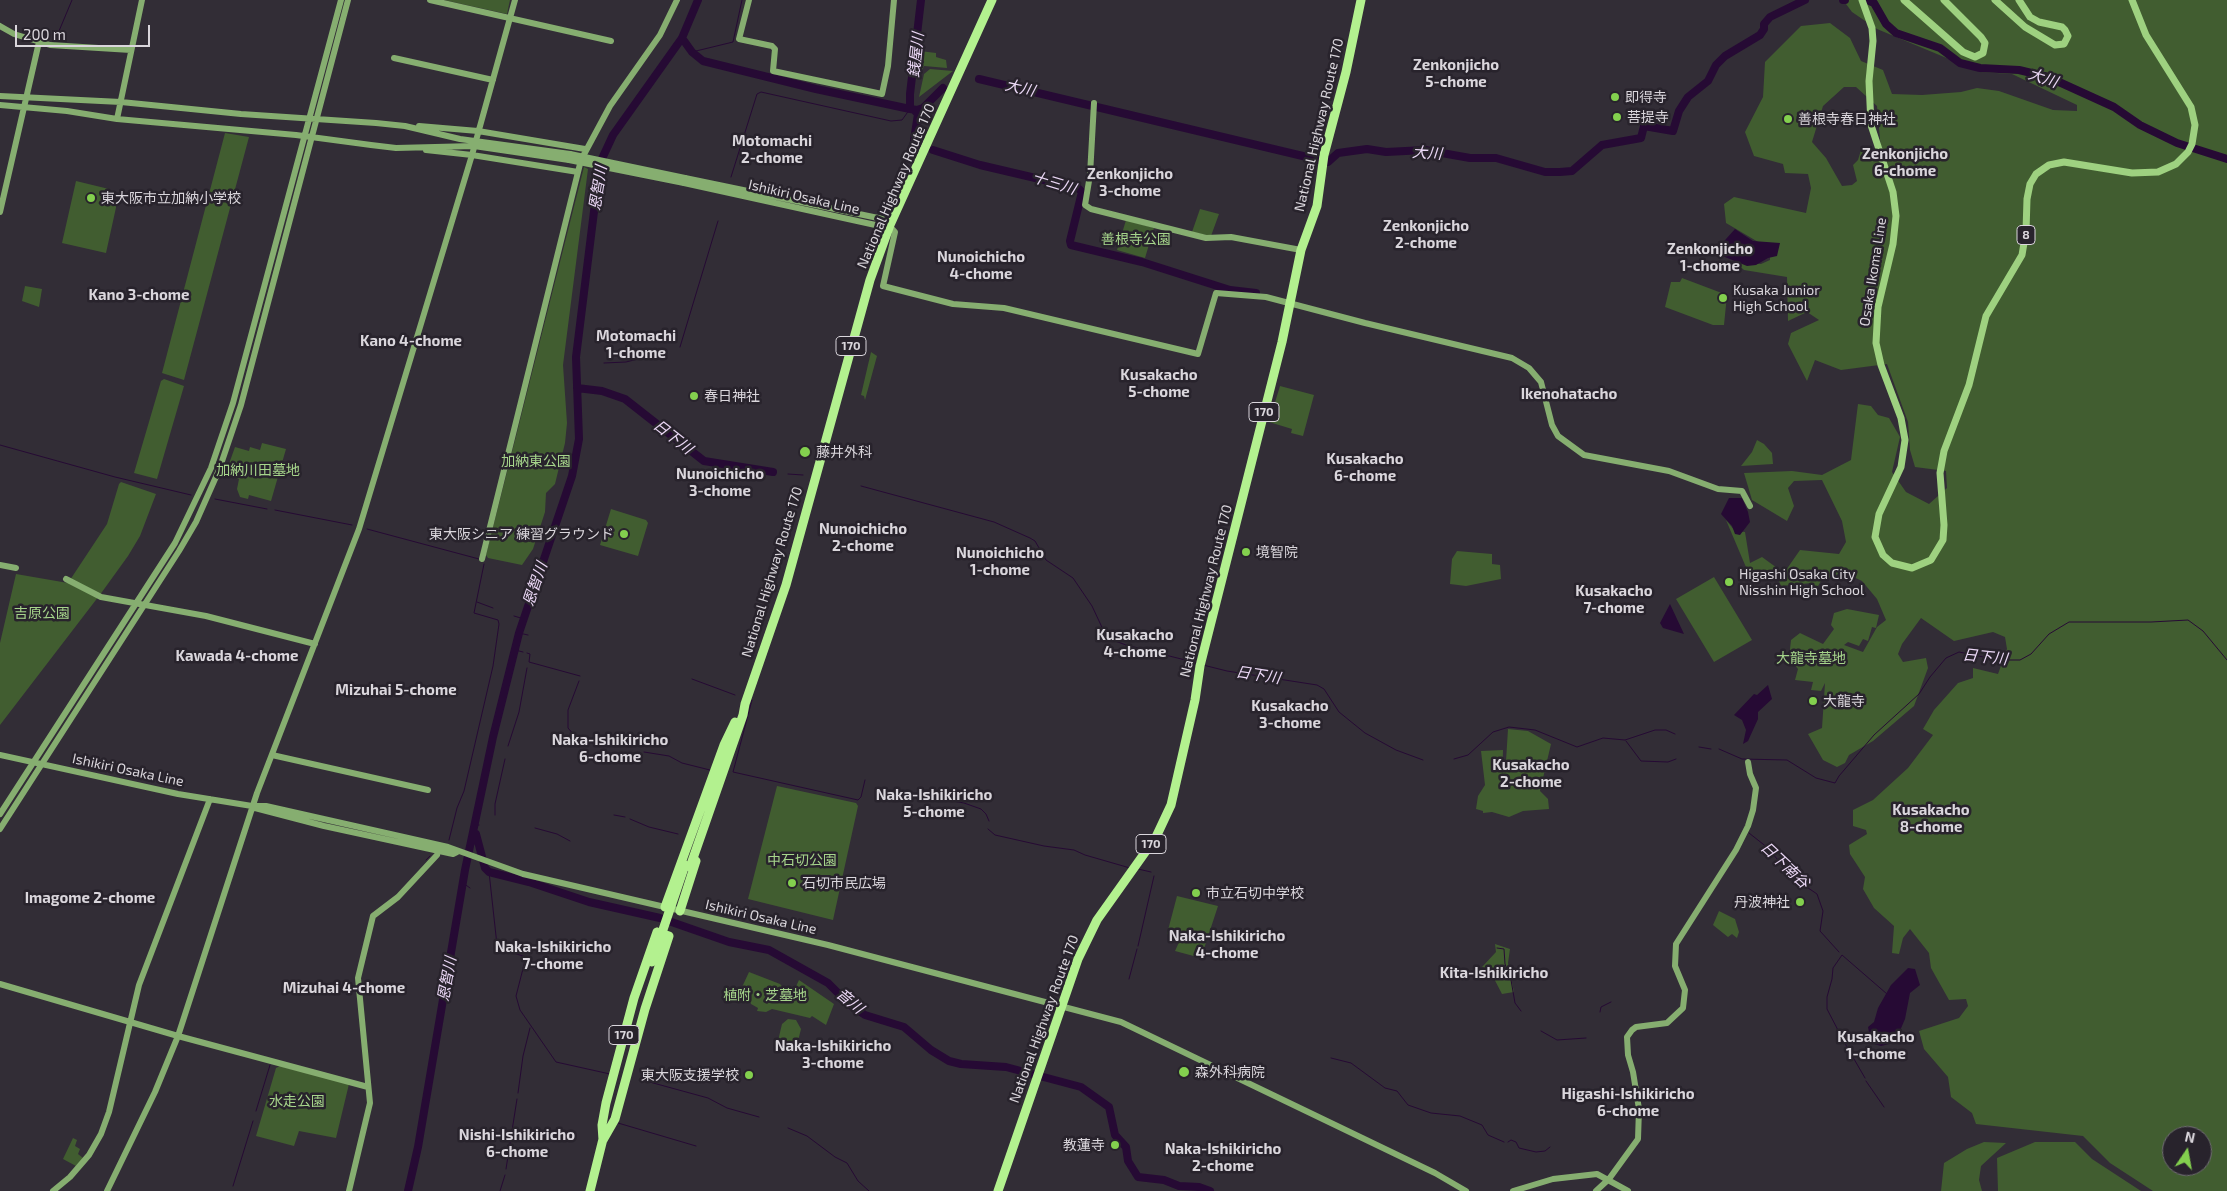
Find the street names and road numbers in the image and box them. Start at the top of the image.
street label: National Highway Route 170 [1291,37,1347,213]
street label: National Highway Route 170 [854,101,938,271]
street label: Ishikiri Osaka Line [747,176,861,218]
street label: Osaka Ikoma Line [1856,216,1890,328]
road number: 8 [2017,226,2035,244]
road number: 170 [836,336,866,356]
road number: 170 [1249,402,1279,422]
street label: National Highway Route 170 [738,485,806,659]
street label: National Highway Route 170 [1176,503,1236,679]
street label: Ishikiri Osaka Line [71,750,185,790]
road number: 170 [1136,834,1166,854]
street label: Ishikiri Osaka Line [704,896,818,938]
street label: National Highway Route 170 [1006,933,1082,1105]
road number: 170 [609,1026,639,1044]

